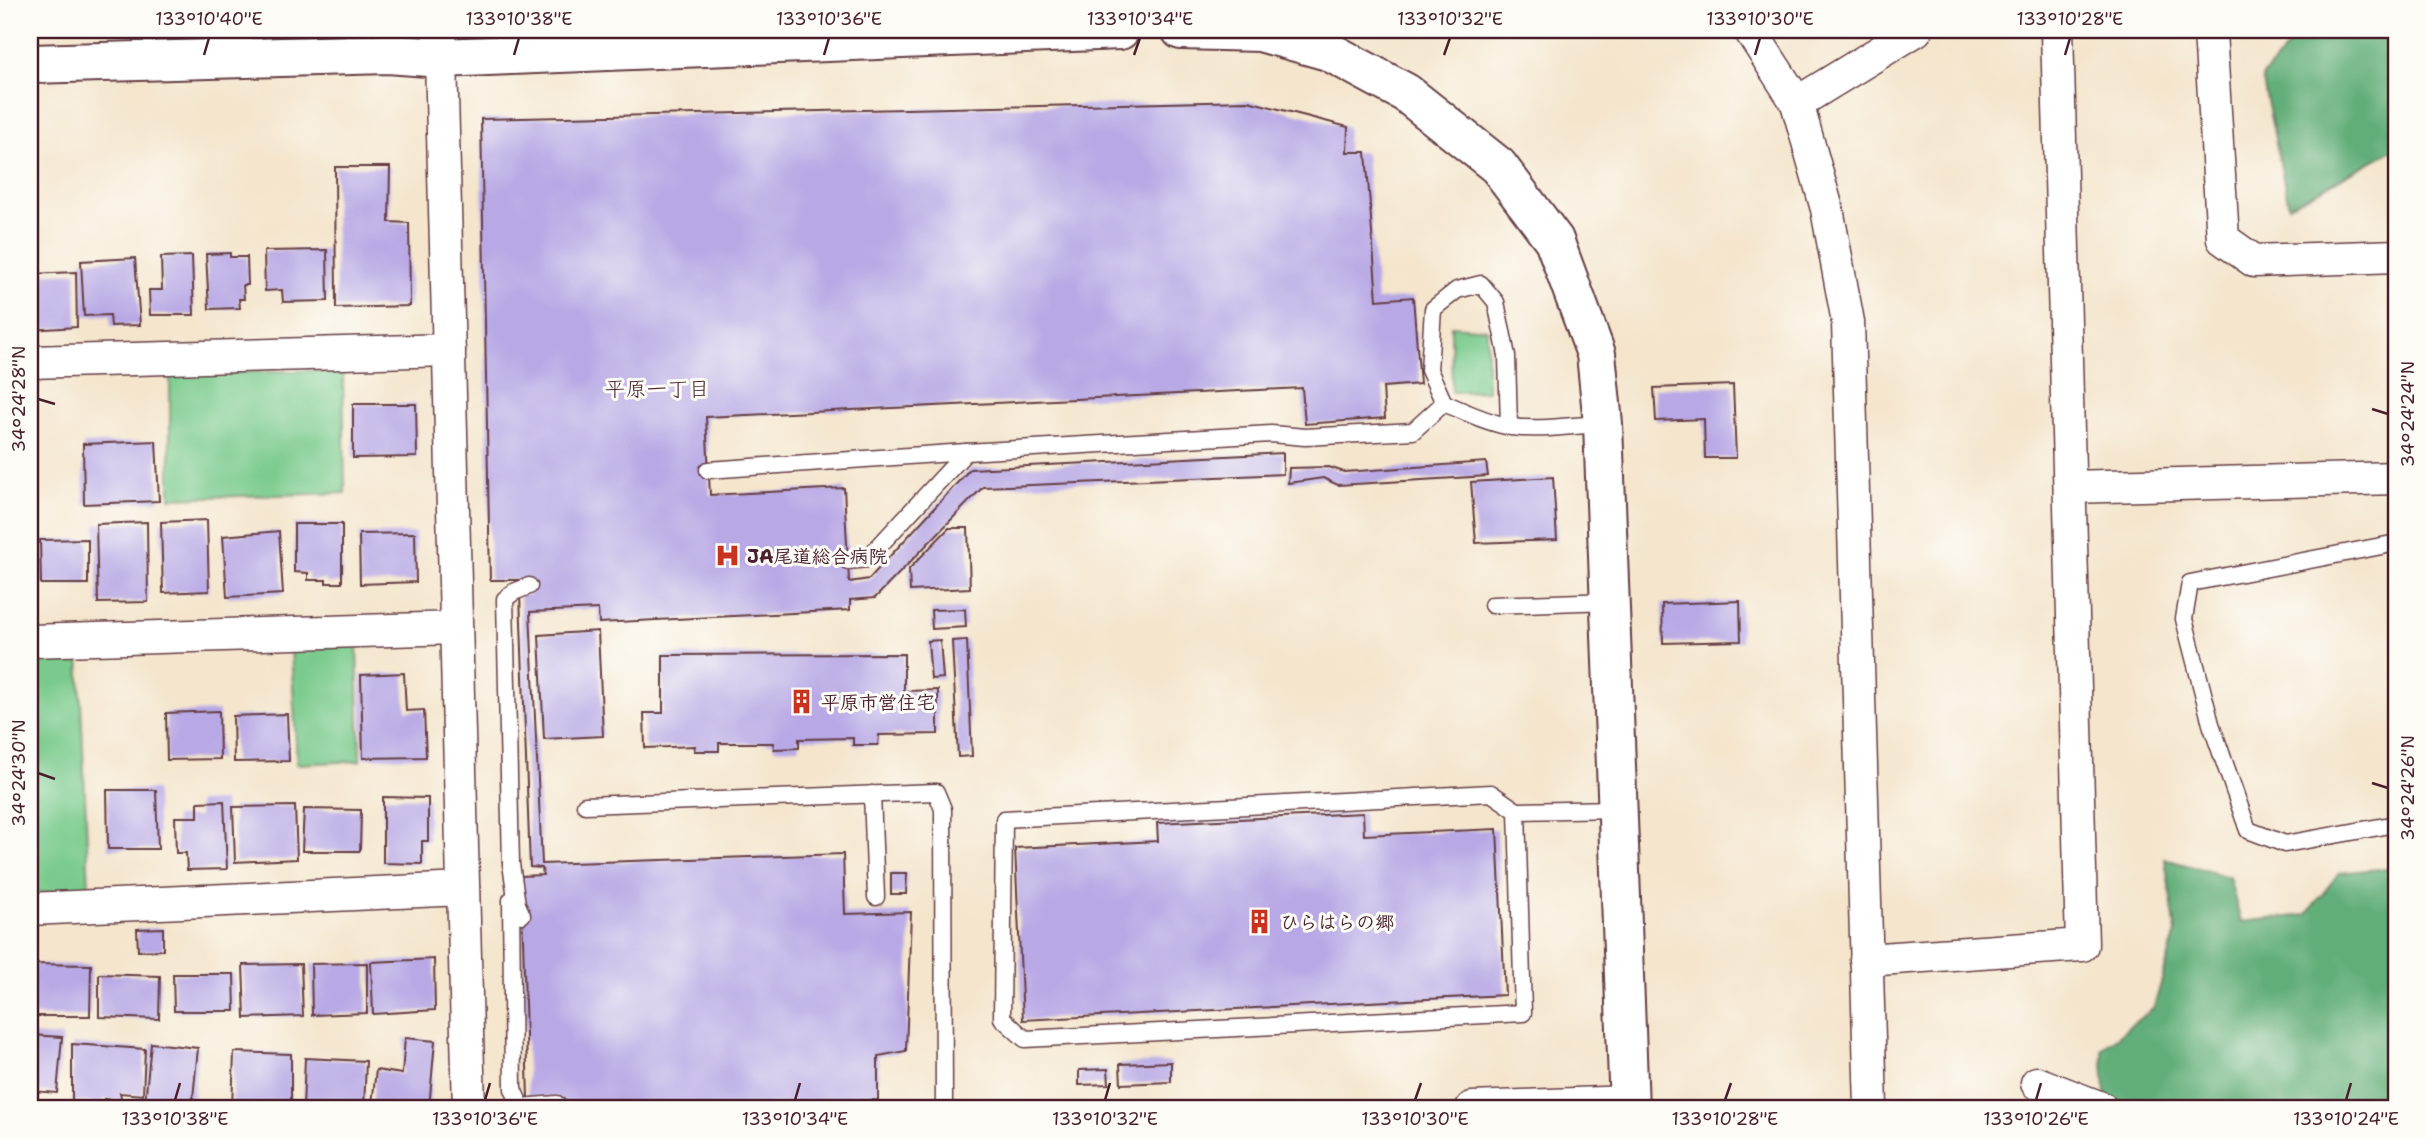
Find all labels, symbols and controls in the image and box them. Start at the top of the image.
text: 133°10'40"E [155,7,263,31]
text: 133°10'38"E [466,7,572,31]
text: 133°10'36"E [776,7,882,31]
text: 133°10'34"E [1087,7,1193,31]
text: 133°10'32"E [1397,7,1503,31]
text: 133°10'30"E [1706,7,1814,31]
text: 133°10'28"E [2017,7,2123,31]
text: 34°24'28"N [7,346,31,452]
text: 34°24'24"N [2396,361,2420,467]
district label: 平原一丁目 [605,375,710,403]
hospital icon: JA尾道総合病院 [713,542,741,570]
place label: JA尾道総合病院 [747,544,888,569]
building icon: 平原市営住宅 [787,688,815,716]
place label: 平原市営住宅 [821,690,935,715]
text: 34°24'30"N [7,719,31,827]
text: 34°24'26"N [2396,735,2420,841]
building icon: ひらはらの郷 [1246,908,1274,936]
place label: ひらはらの郷 [1280,910,1394,935]
text: 133°10'38"E [122,1107,228,1131]
text: 133°10'36"E [432,1107,538,1131]
text: 133°10'34"E [742,1107,848,1131]
text: 133°10'32"E [1052,1107,1158,1131]
text: 133°10'30"E [1361,1107,1469,1131]
text: 133°10'28"E [1672,1107,1778,1131]
text: 133°10'26"E [1983,1107,2089,1131]
text: 133°10'24"E [2293,1107,2399,1131]

